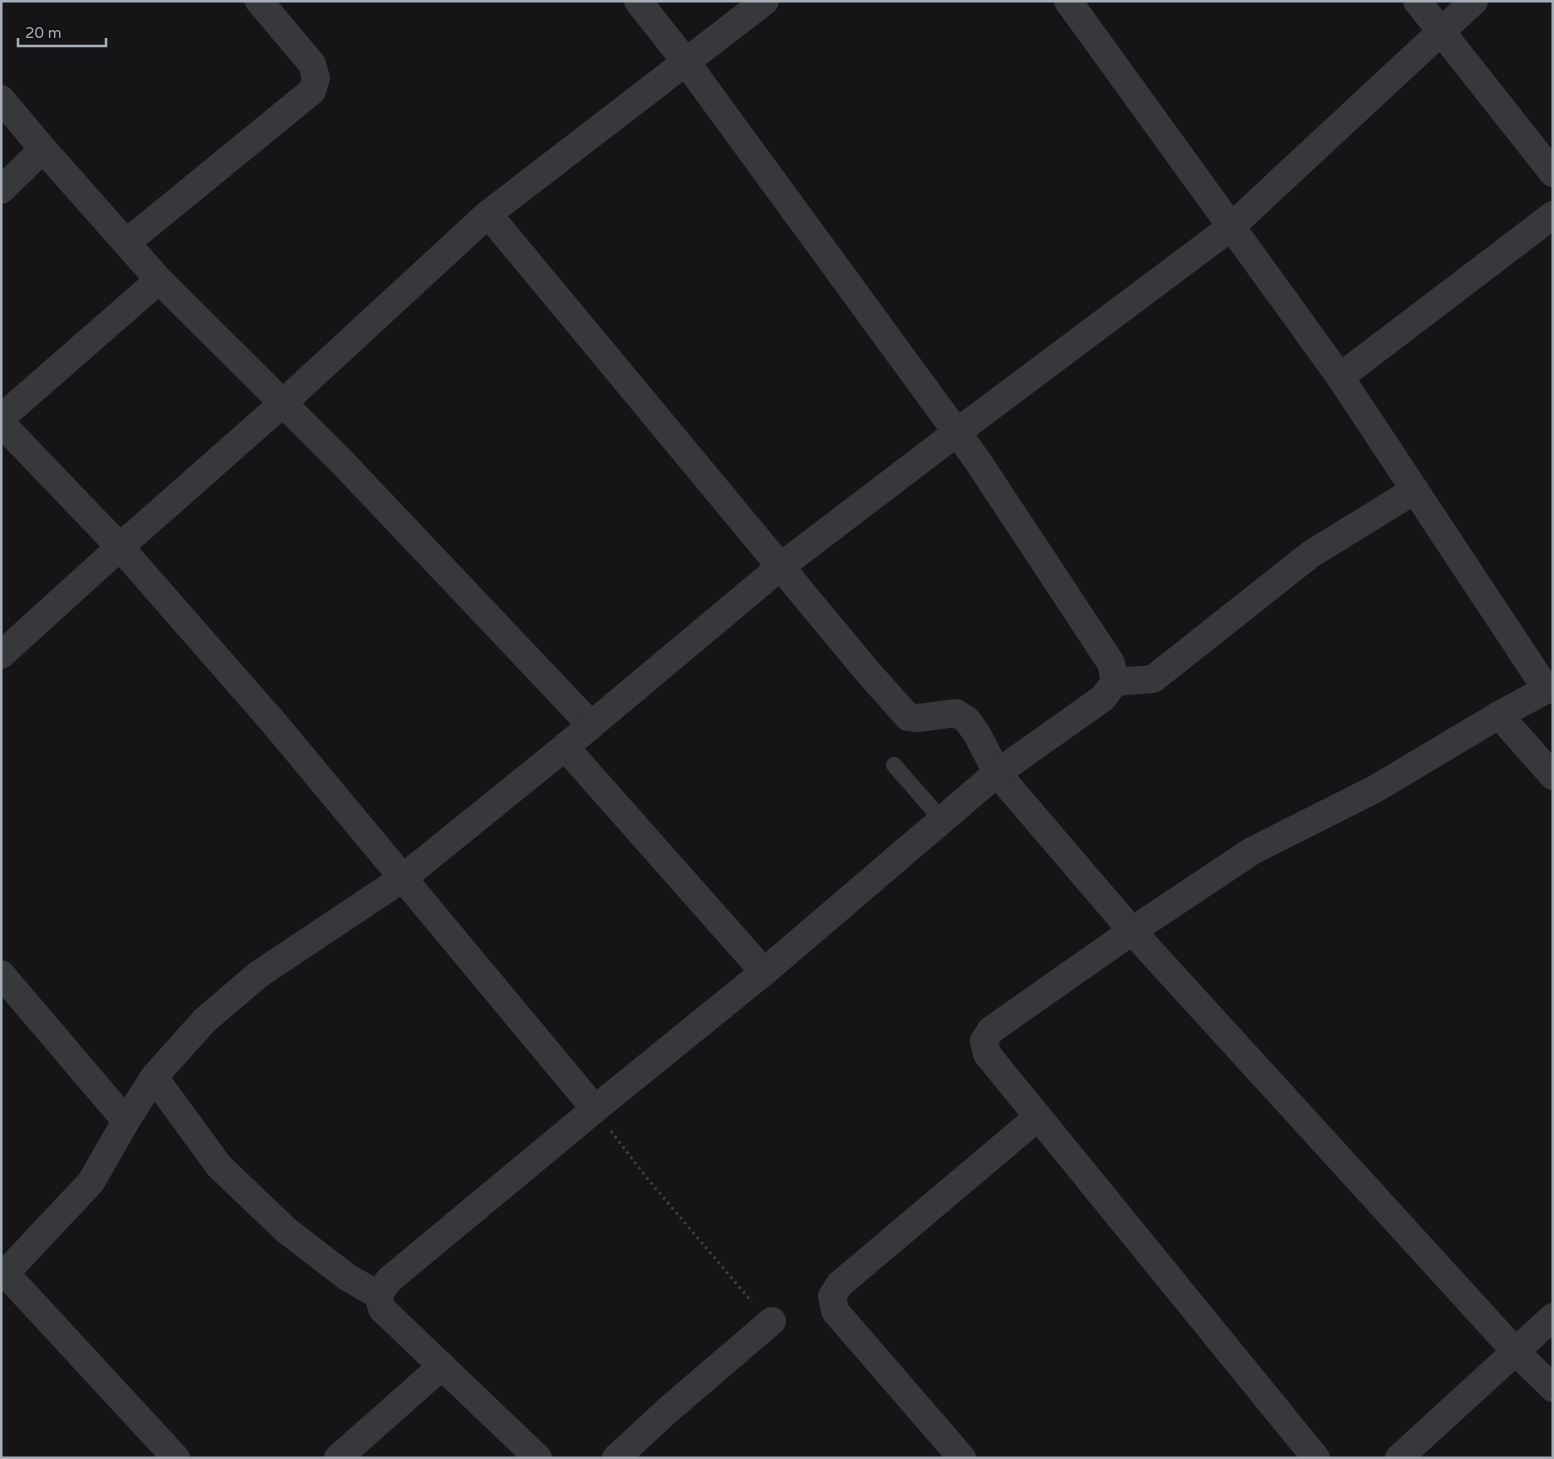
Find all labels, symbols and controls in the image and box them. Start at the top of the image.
scale bar [18,15,105,47]
text: 20 m [25,24,62,42]

